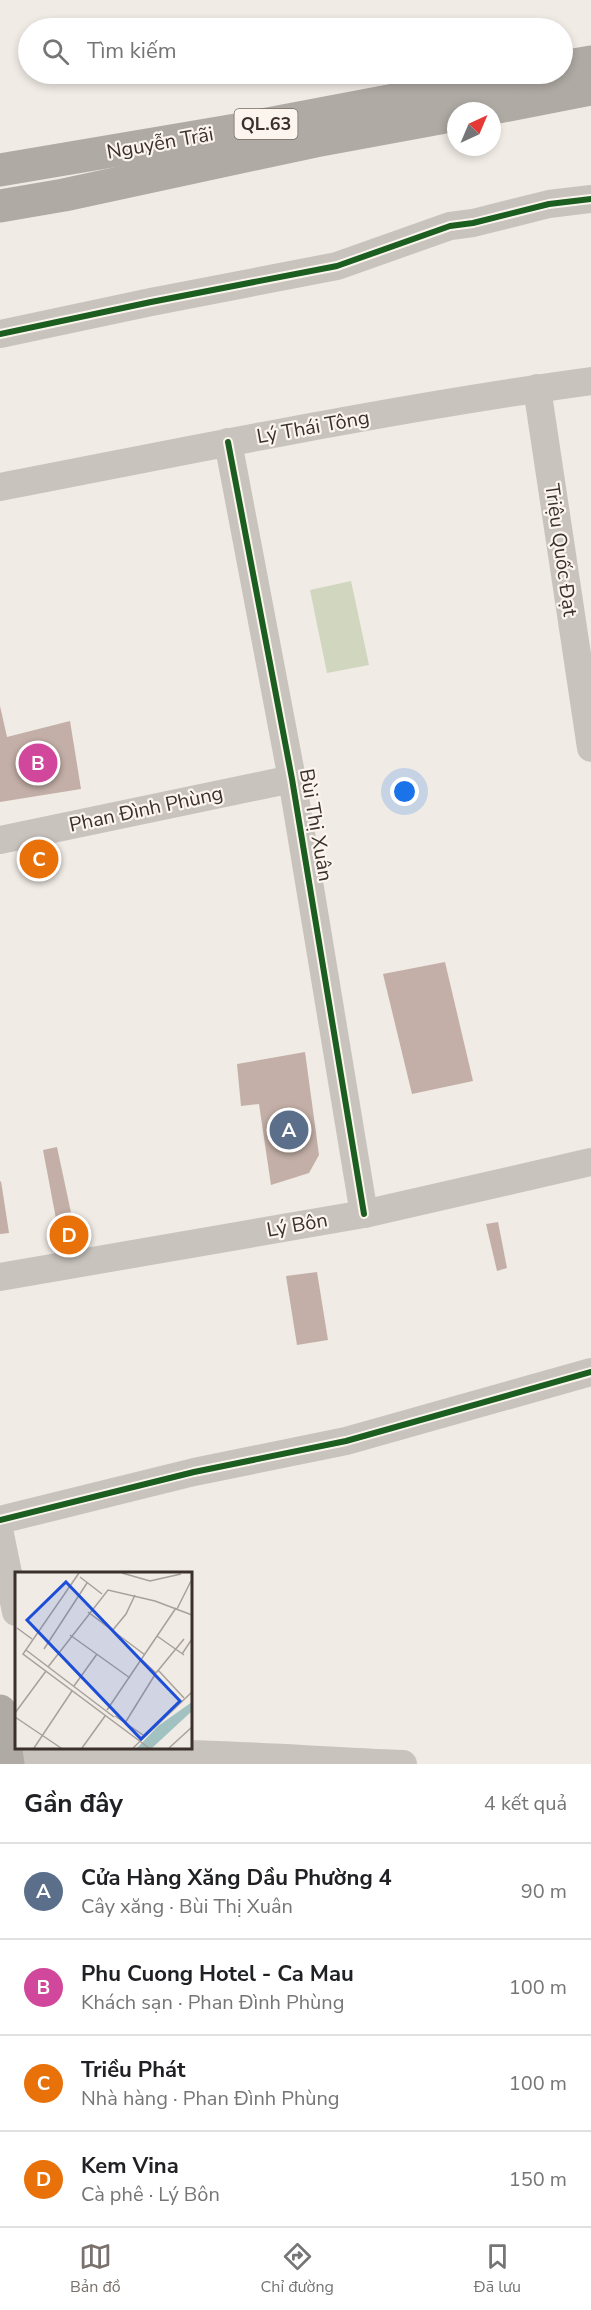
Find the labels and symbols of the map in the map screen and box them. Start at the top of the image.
north arrow [447,102,501,156]
road number: QL.63 [234,109,298,139]
street label: Nguyễn Trãi [105,120,215,166]
street label: Lý Thái Tông [255,404,371,450]
street label: Triệu Quốc Đạt [538,482,584,619]
pin: B [18,740,57,786]
street label: Bùi Thị Xuân [293,767,339,883]
your location [390,777,419,806]
street label: Phan Đình Phùng [67,779,225,839]
pin: C [20,836,58,882]
pin: A [270,1108,308,1152]
street label: Lý Bôn [264,1206,330,1244]
pin: D [50,1212,88,1258]
inset map [15,1572,192,1749]

